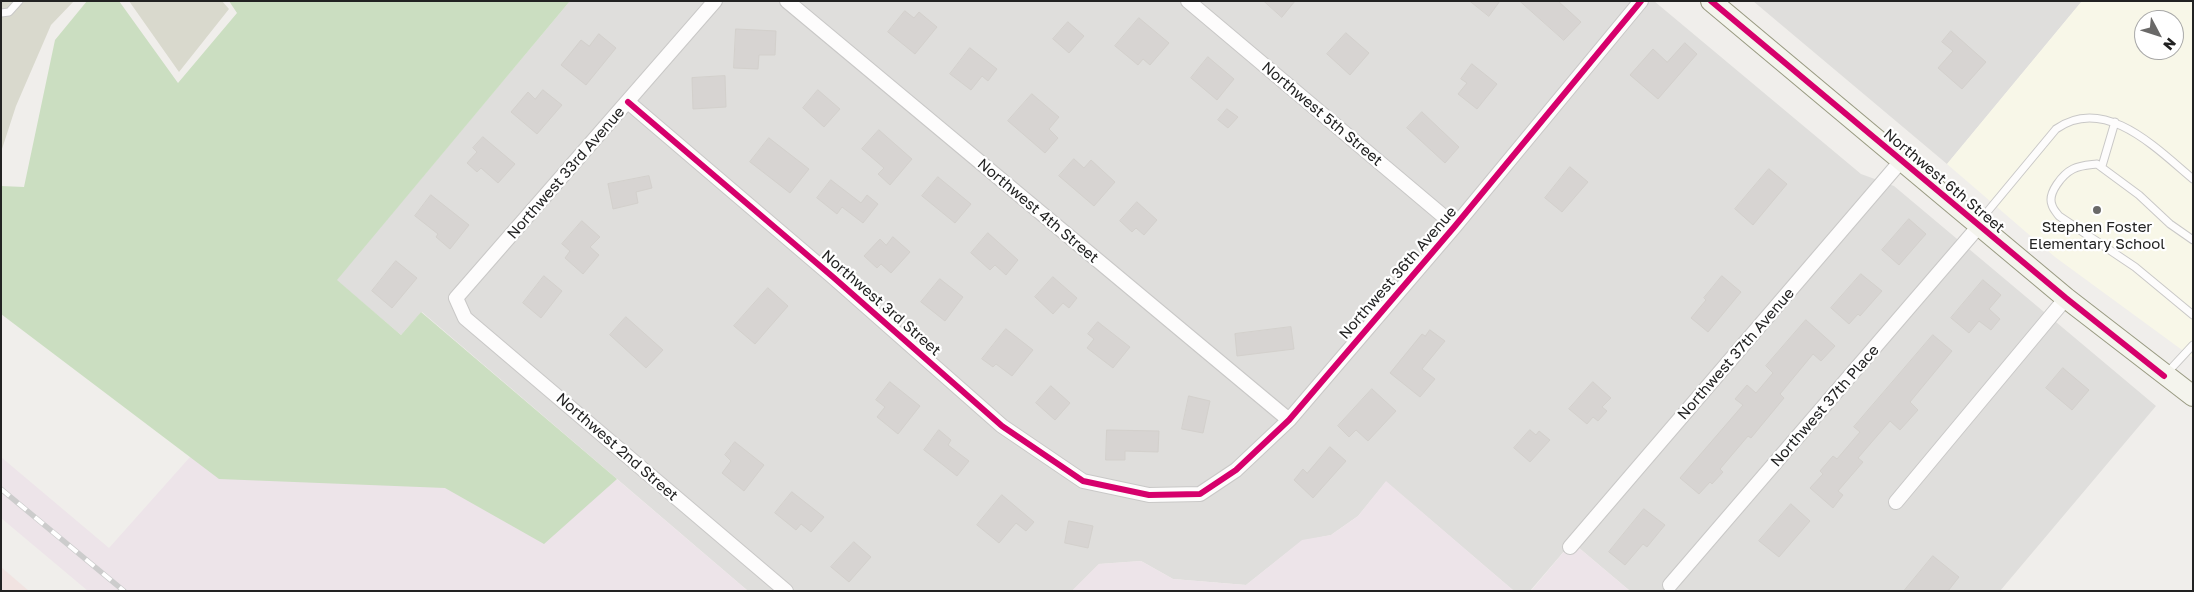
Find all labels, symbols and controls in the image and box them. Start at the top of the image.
north arrow [2134,10,2184,60]
text: N [2160,35,2180,54]
street label: Northwest 5th Street [1258,58,1386,170]
street label: Northwest 33rd Avenue [504,103,628,243]
street label: Northwest 6th Street [1880,125,2008,237]
street label: Northwest 4th Street [974,155,1102,267]
street label: Northwest 36th Avenue [1336,203,1460,343]
marker: Stephen Foster Elementary School [2091,204,2103,216]
place label: Stephen Foster Elementary School [2029,218,2165,253]
street label: Northwest 3rd Street [818,246,944,360]
street label: Northwest 37th Avenue [1674,284,1798,424]
street label: Northwest 37th Place [1767,341,1883,471]
street label: Northwest 2nd Street [552,389,682,505]

